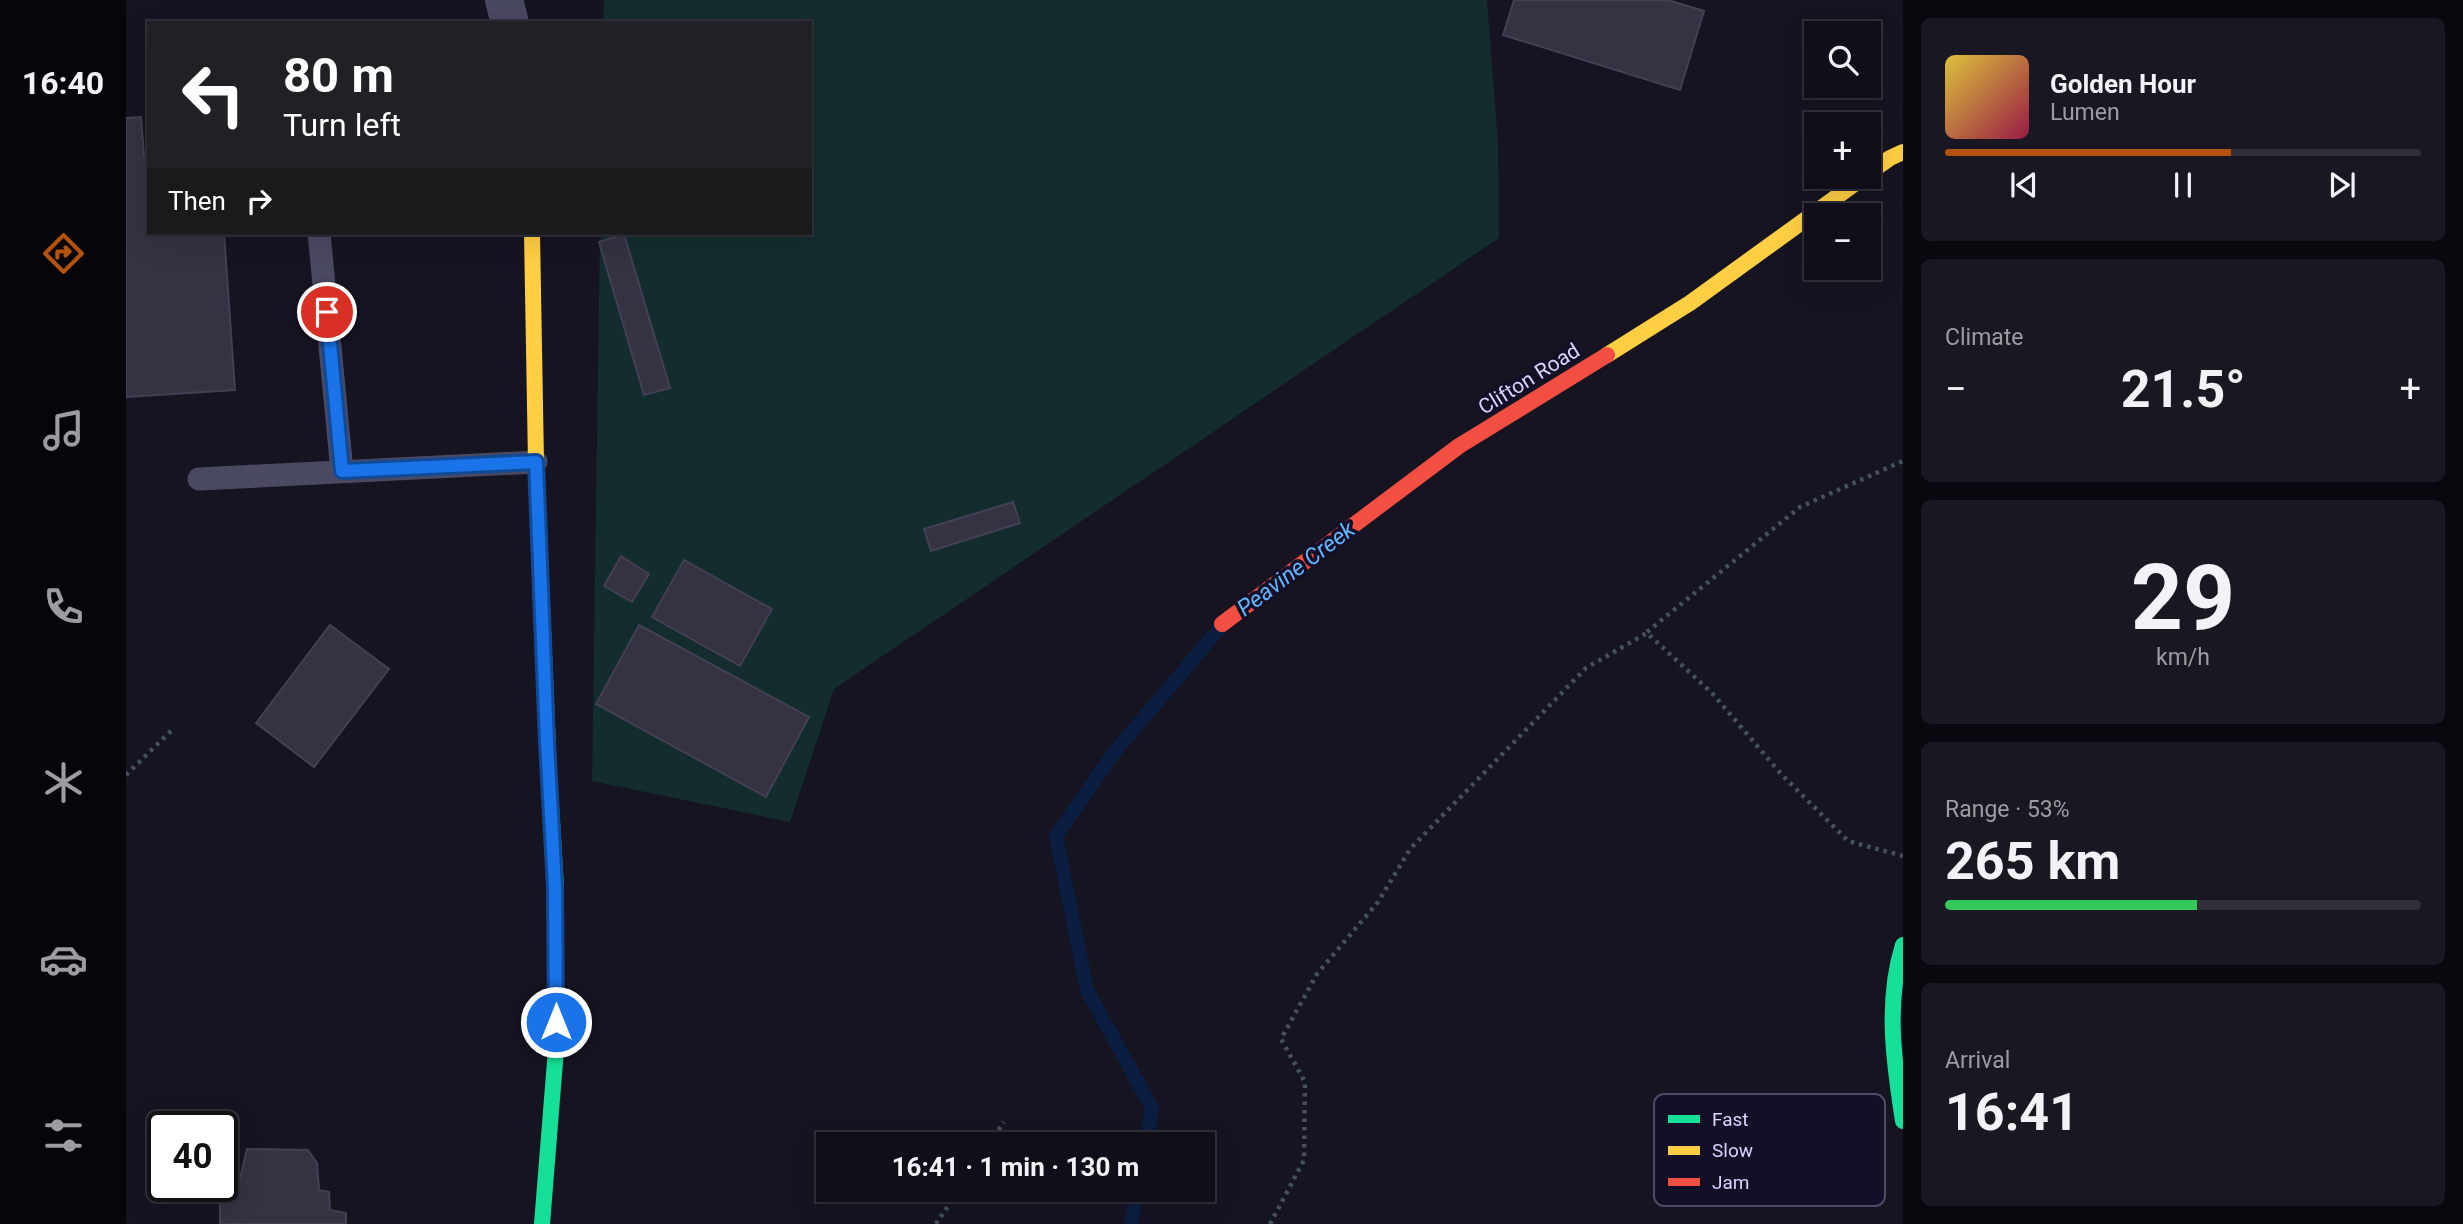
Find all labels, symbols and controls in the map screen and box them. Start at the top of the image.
map controls [1804,21,1881,280]
button: search [1804,21,1881,98]
text: 80 m [283,47,394,104]
icon: left [168,49,259,140]
text: 16:40 [22,64,104,102]
text: Golden Hour [2050,69,2196,99]
text: Lumen [2050,99,2120,126]
text: Turn left [283,106,401,144]
button: + [1804,112,1881,189]
icon: previous [2005,166,2043,204]
icon: pause [2164,166,2202,204]
icon: next [2323,166,2361,204]
icon: right [240,182,278,220]
text: Then [168,186,226,216]
button: − [1804,203,1881,280]
icon: directions [39,229,88,278]
pin [297,282,357,342]
icon: arrive [308,293,346,331]
text: Climate [1945,324,2024,351]
street label: Clifton Road [1474,338,1584,420]
text: 21.5° [2121,359,2246,420]
text: − [1945,367,1967,411]
text: + [2399,367,2421,411]
icon: music [39,406,88,455]
water label: Peavine Creek [1232,516,1361,622]
text: 29 [2131,545,2235,651]
icon: phone [39,582,88,631]
text: km/h [2156,644,2210,671]
icon: climate [39,758,88,807]
text: Range · 53% [1945,796,2070,823]
text: 265 km [1945,831,2120,892]
icon: car [39,935,88,984]
position arrow [519,985,593,1059]
text: Arrival [1945,1047,2010,1074]
text: 16:41 [1945,1082,2079,1143]
legend [1654,1094,1885,1206]
text: Fast [1712,1108,1749,1131]
icon: filters [39,1111,88,1160]
speed limit sign: 40 [147,1111,238,1202]
text: Slow [1712,1139,1753,1162]
text: 16:41 · 1 min · 130 m [892,1152,1139,1182]
text: Jam [1712,1171,1749,1194]

